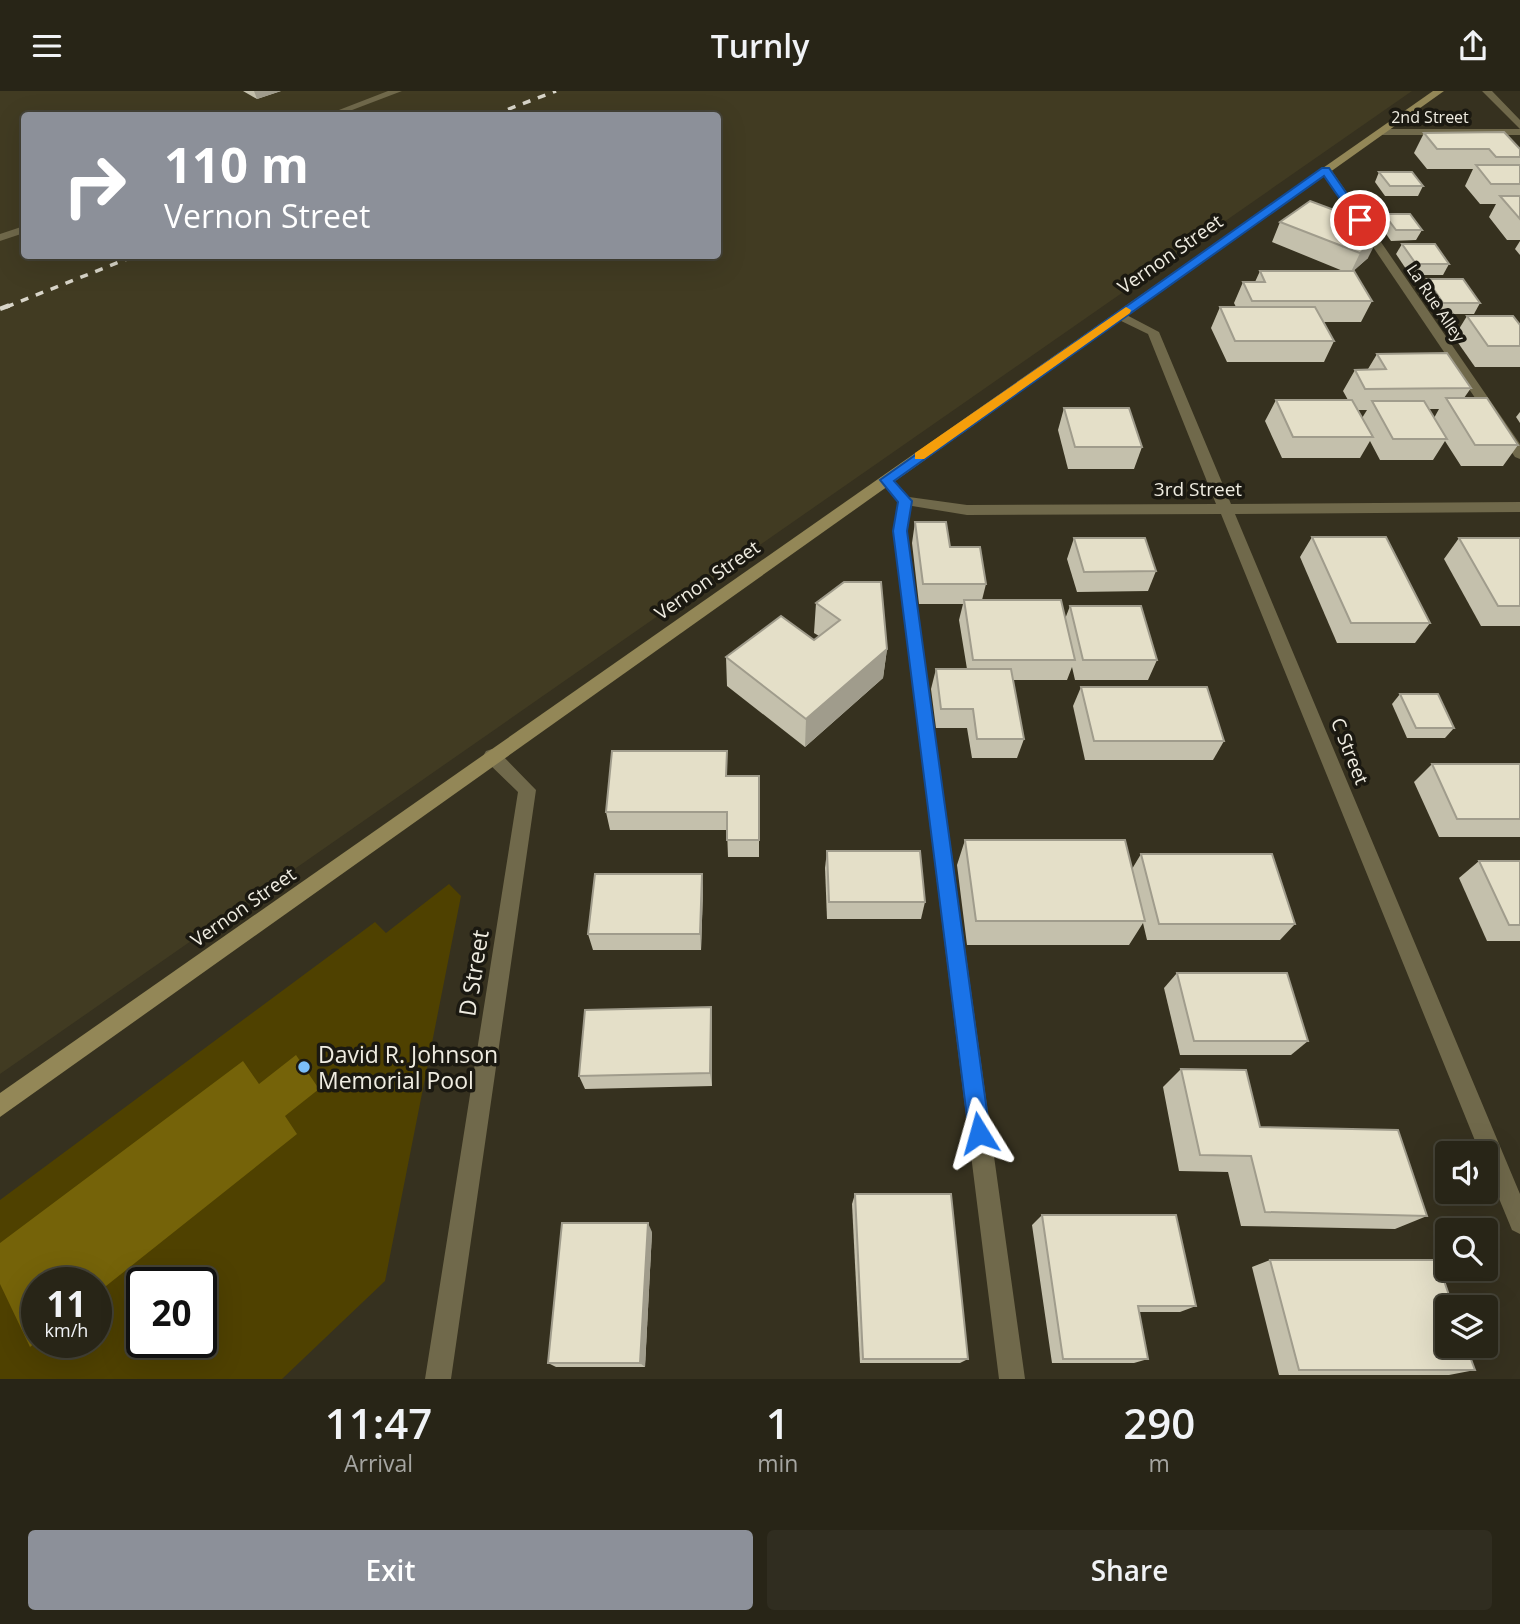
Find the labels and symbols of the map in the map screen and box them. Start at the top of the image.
street label: 2nd Street [1391,106,1469,128]
pin [1330,190,1390,250]
street label: Vernon Street [1112,208,1228,300]
street label: La Rue Alley [1402,260,1471,347]
street label: 3rd Street [1154,476,1242,502]
street label: Vernon Street [649,534,765,626]
street label: C Street [1325,714,1375,789]
street label: Vernon Street [185,861,301,953]
street label: D Street [450,928,496,1018]
place label: David R. Johnson Memorial Pool [318,1038,498,1096]
marker: David R. Johnson Memorial Pool [296,1059,312,1075]
position arrow [942,1096,1016,1170]
speed limit sign: 20 [126,1267,217,1358]

